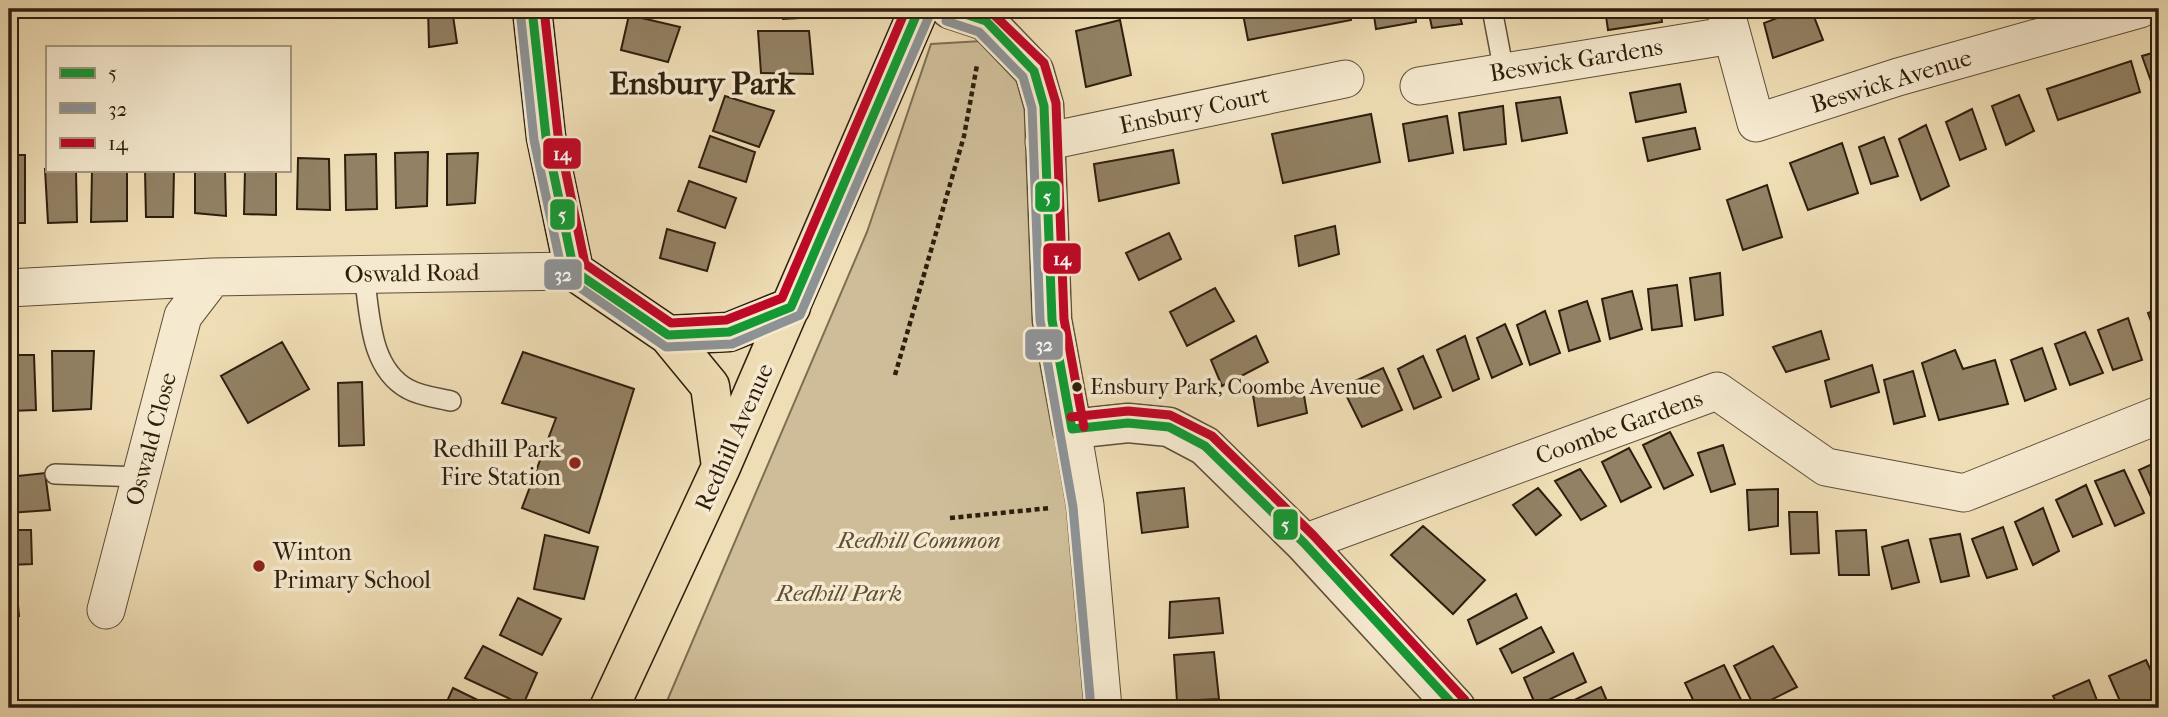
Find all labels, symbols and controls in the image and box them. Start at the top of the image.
street label: Beswick Gardens [1487,32,1665,88]
street label: Beswick Avenue [1807,43,1975,119]
legend [46,46,290,172]
text: 5 [108,61,117,85]
district label: Ensbury Park [609,65,796,102]
street label: Ensbury Court [1117,80,1272,140]
text: 32 [108,97,128,121]
text: 14 [108,131,128,155]
line badge: 14 [542,137,582,170]
text: 14 [553,143,572,165]
line badge: 5 [1034,180,1061,213]
text: 5 [1043,186,1051,208]
line badge: 5 [549,198,576,231]
text: 5 [558,204,566,226]
line badge: 14 [1042,242,1082,275]
text: 14 [1053,248,1072,270]
street label: Oswald Road [344,258,480,288]
line badge: 32 [543,258,583,291]
text: 32 [554,264,572,286]
line badge: 32 [1024,328,1064,361]
text: 32 [1035,334,1053,356]
street label: Redhill Avenue [689,359,779,515]
street label: Oswald Close [120,369,182,509]
place label: Ensbury Park, Coombe Avenue [1090,374,1381,400]
marker: Ensbury Park, Coombe Avenue [1070,380,1084,394]
street label: Coombe Gardens [1532,384,1706,470]
place label: Redhill Park Fire Station [432,435,562,491]
marker: Redhill Park Fire Station [567,455,583,471]
line badge: 5 [1272,508,1299,541]
text: 5 [1281,514,1289,536]
park label: Redhill Common [835,526,1001,554]
place label: Winton Primary School [272,538,431,594]
marker: Winton Primary School [251,558,267,574]
park label: Redhill Park [774,579,902,607]

